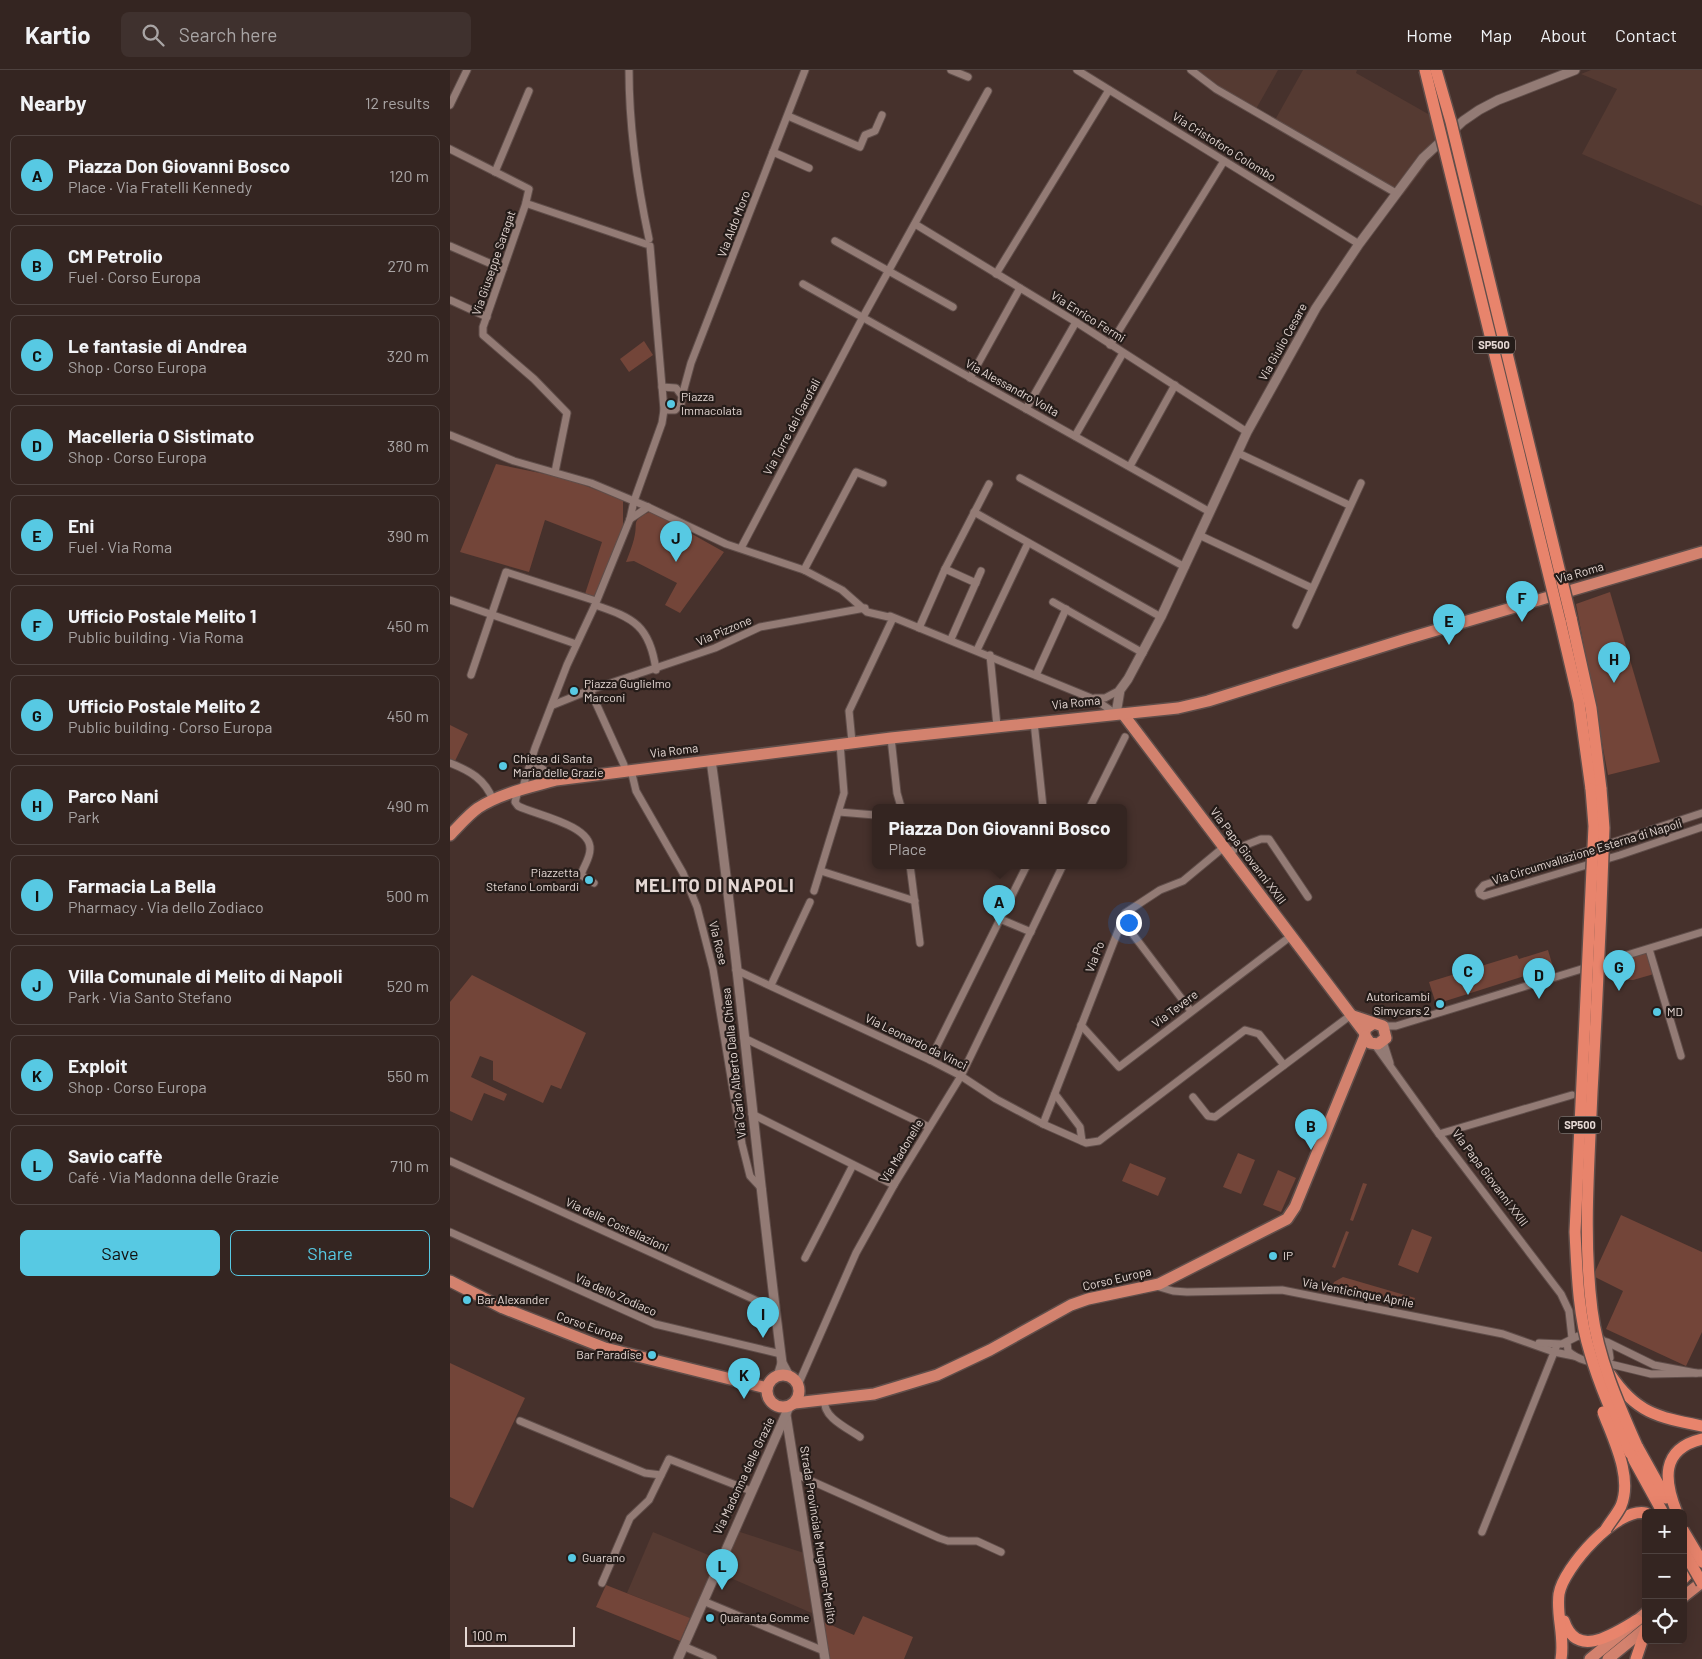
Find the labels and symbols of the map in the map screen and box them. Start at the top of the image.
street label: Via Cristoforo Colombo [1170,109,1279,184]
street label: Via Aldo Moro [714,188,752,259]
street label: Via Giuseppe Saragat [469,208,518,317]
street label: Via Enrico Fermi [1049,288,1128,345]
street label: Via Giulio Cesare [1255,300,1309,383]
road number: SP500 [1473,336,1515,354]
street label: Via Alessandro Volta [963,356,1062,419]
street label: Via Torre dei Garofali [760,376,822,477]
place label: Piazza Immacolata [681,389,742,417]
marker: Piazza Immacolata [665,398,677,410]
pin: J [660,521,692,562]
street label: Via Roma [1554,559,1605,585]
pin: F [1506,581,1538,622]
pin: E [1433,604,1465,645]
street label: Via Pizzone [694,612,753,648]
pin: H [1598,642,1630,683]
place label: Piazza Guglielmo Marconi [584,676,671,704]
marker: Piazza Guglielmo Marconi [568,685,580,697]
street label: Via Roma [1051,693,1101,712]
street label: Via Roma [649,740,699,760]
place label: Chiesa di Santa Maria delle Grazie [513,751,604,779]
marker: Chiesa di Santa Maria delle Grazie [497,760,509,772]
street label: Via Papa Giovanni XXIII [1208,804,1290,906]
street label: Via Circumvallazione Esterna di Napoli [1490,815,1683,887]
place label: Piazzetta Stefano Lombardi [486,865,579,893]
marker: Piazzetta Stefano Lombardi [583,874,595,886]
district label: MELITO DI NAPOLI [635,874,795,896]
pin: A [983,885,1015,926]
your location [1116,910,1142,936]
street label: Via Rose [707,919,731,966]
street label: Via Po [1082,939,1106,974]
pin: G [1603,950,1635,991]
pin: C [1452,954,1484,995]
pin: D [1523,958,1555,999]
street label: Via Carlo Alberto Dalla Chiesa [718,987,748,1139]
street label: Via Tevere [1149,987,1200,1030]
place label: Autoricambi Simycars 2 [1366,989,1430,1017]
marker: Autoricambi Simycars 2 [1434,998,1446,1010]
place label: MD [1667,1004,1683,1018]
marker: MD [1651,1006,1663,1018]
street label: Via Leonardo da Vinci [863,1010,970,1072]
pin: B [1295,1109,1327,1150]
street label: Via Madonelle [877,1116,925,1185]
road number: SP500 [1559,1116,1601,1134]
street label: Via Papa Giovanni XXIII [1450,1126,1532,1228]
street label: Via delle Costellazioni [564,1194,671,1254]
place label: IP [1283,1248,1293,1262]
marker: IP [1267,1250,1279,1262]
street label: Corso Europa [1081,1263,1153,1293]
street label: Via dello Zodiaco [574,1270,659,1318]
street label: Via Venticinque Aprile [1301,1274,1415,1310]
place label: Bar Alexander [477,1292,550,1306]
marker: Bar Alexander [461,1294,473,1306]
pin: I [747,1297,779,1338]
street label: Corso Europa [555,1308,626,1344]
place label: Bar Paradise [576,1347,642,1361]
marker: Bar Paradise [646,1349,658,1361]
pin: K [728,1358,760,1399]
street label: Via Madonna delle Grazie [710,1415,776,1536]
street label: Strada Provinciale Mugnano-Melito [798,1445,840,1625]
pin: L [706,1549,738,1590]
place label: Guarano [582,1550,625,1564]
marker: Guarano [566,1552,578,1564]
place label: Quaranta Gomme [720,1610,809,1624]
marker: Quaranta Gomme [704,1612,716,1624]
scale bar [465,1624,575,1647]

